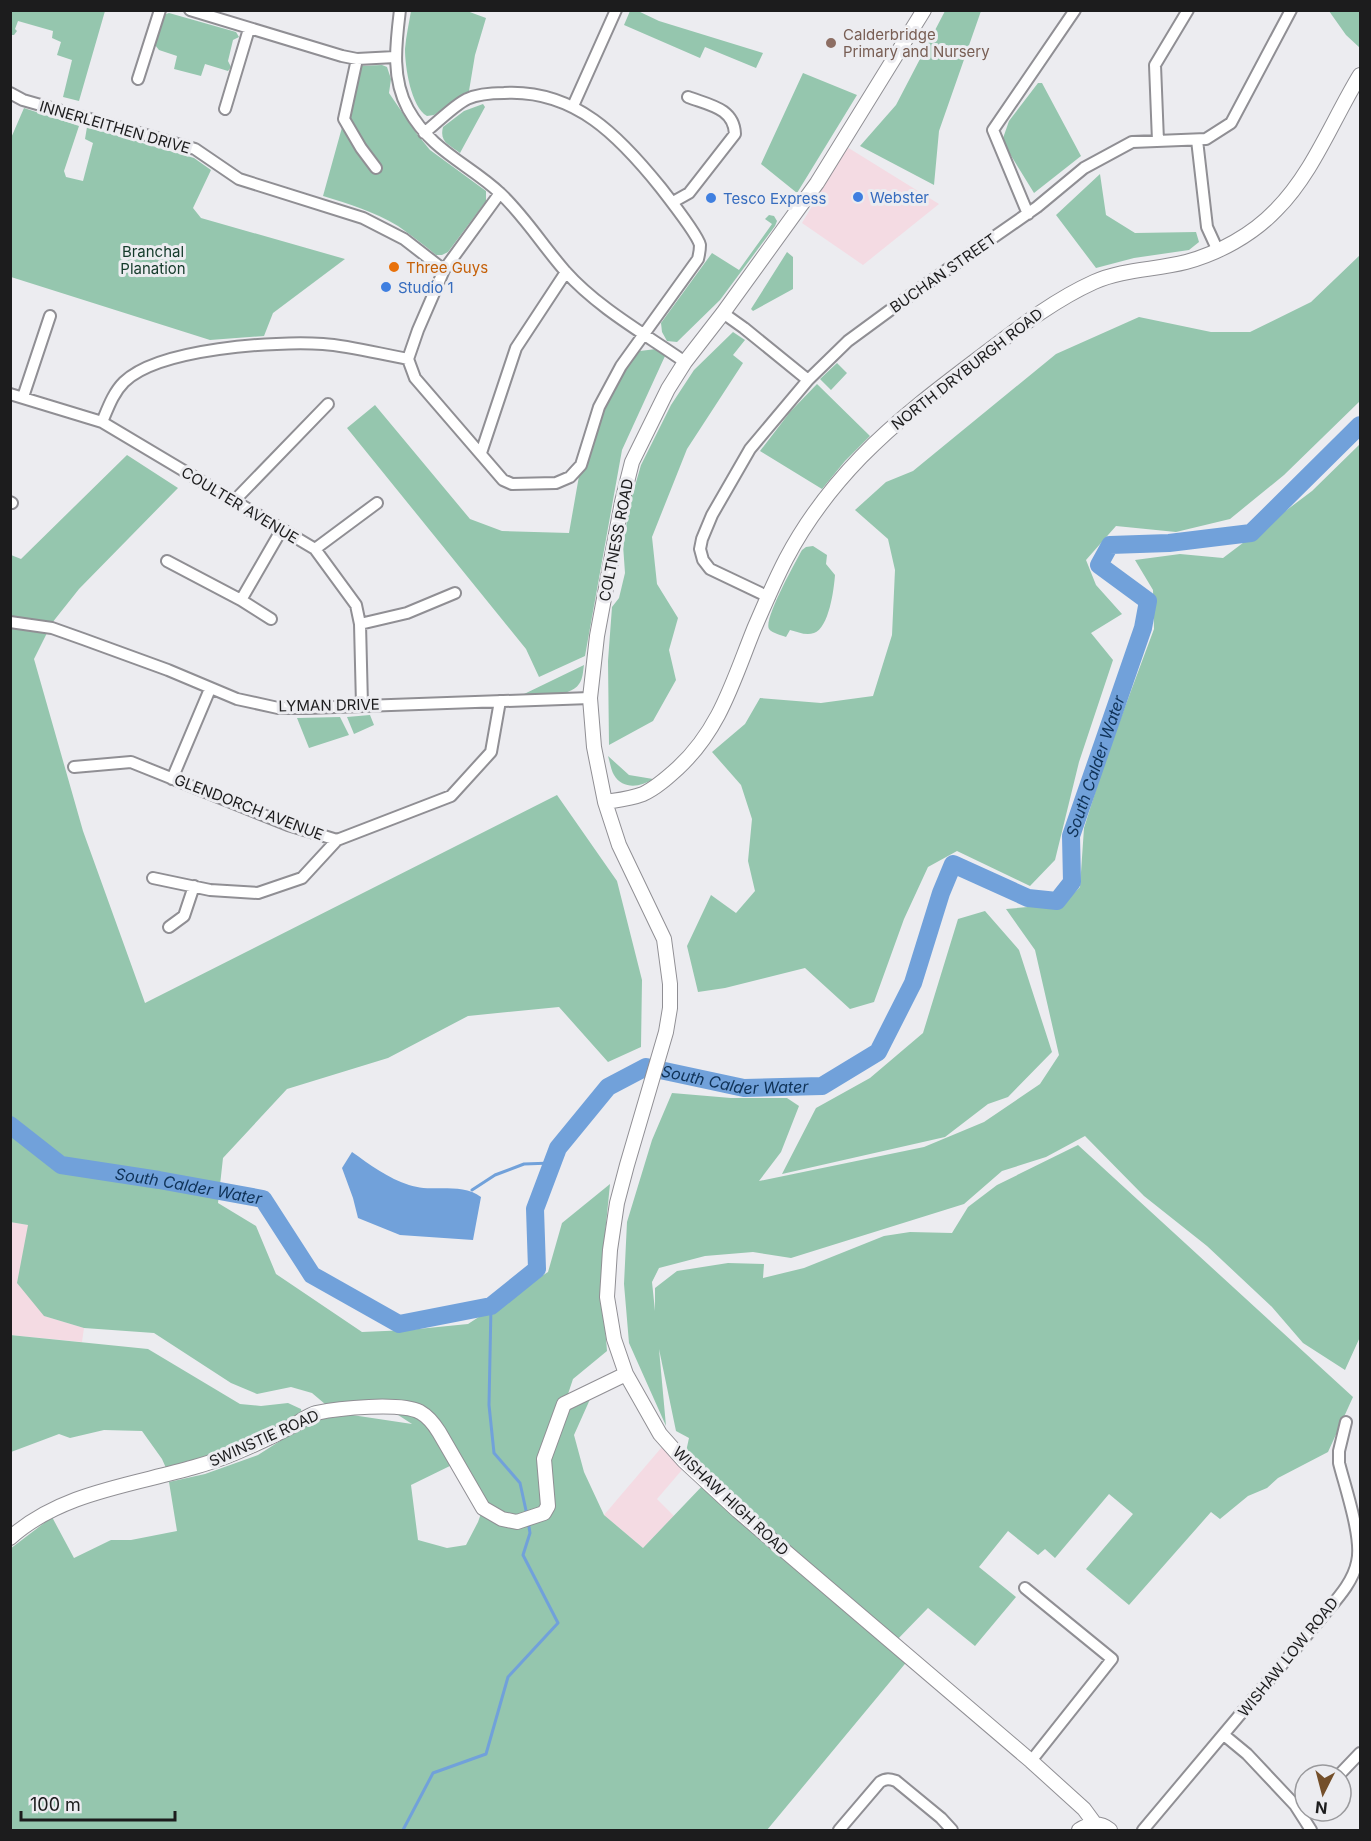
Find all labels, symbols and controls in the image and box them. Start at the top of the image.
place label: Calderbridge Primary and Nursery [843,25,990,61]
marker: Calderbridge Primary and Nursery [824,36,838,50]
street label: INNERLEITHEN DRIVE [37,96,193,158]
place label: Webster [870,188,929,207]
place label: Tesco Express [723,189,826,208]
marker: Webster [851,190,865,204]
marker: Tesco Express [704,191,718,205]
street label: BUCHAN STREET [886,229,1000,317]
park label: Branchal Planation [120,242,186,278]
place label: Three Guys [406,258,488,277]
marker: Three Guys [387,260,401,274]
place label: Studio 1 [398,278,454,297]
marker: Studio 1 [379,280,393,294]
street label: NORTH DRYBURGH ROAD [888,304,1046,434]
street label: COULTER AVENUE [178,463,302,547]
street label: COLTNESS ROAD [595,477,637,603]
water label: South Calder Water [1061,692,1129,840]
street label: LYMAN DRIVE [278,695,380,715]
street label: GLENDORCH AVENUE [172,770,326,844]
water label: South Calder Water [659,1061,810,1098]
water label: South Calder Water [114,1163,264,1209]
street label: SWINSTIE ROAD [206,1405,322,1471]
street label: WISHAW HIGH ROAD [669,1442,793,1560]
street label: WISHAW LOW ROAD [1234,1593,1342,1721]
north arrow [1293,1763,1353,1823]
scale bar [21,1784,176,1822]
text: 100 m [30,1794,81,1815]
text: N [1314,1797,1329,1819]

